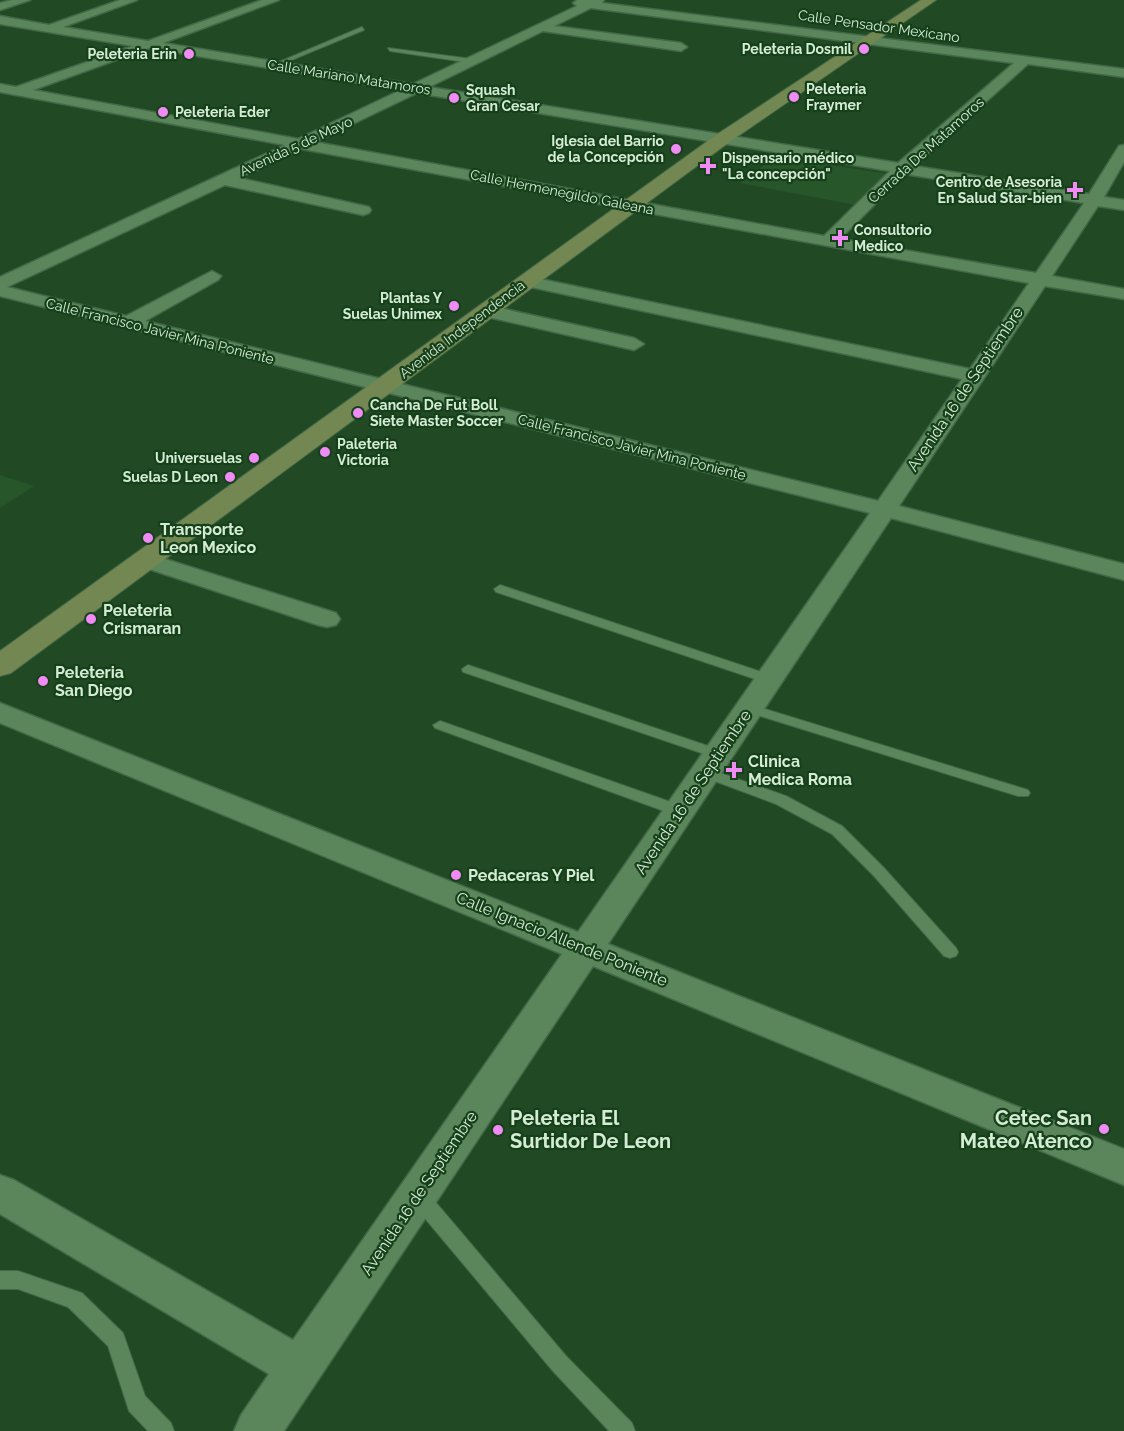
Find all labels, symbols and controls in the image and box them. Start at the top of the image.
street label: Calle Pensador Mexicano [797,7,961,45]
place label: Peleteria Dosmil [742,41,853,57]
marker: Peleteria Dosmil [857,42,871,56]
place label: Peleteria Erin [87,46,177,62]
marker: Peleteria Erin [182,47,196,61]
street label: Calle Mariano Matamoros [266,56,432,98]
place label: Peleteria Fraymer [806,81,866,113]
place label: Squash Gran Cesar [466,82,540,114]
marker: Peleteria Fraymer [787,90,801,104]
marker: Squash Gran Cesar [447,91,461,105]
street label: Cerrada De Matamoros [865,94,987,206]
place label: Peleteria Eder [175,104,270,120]
marker: Peleteria Eder [156,105,170,119]
street label: Avenida 5 de Mayo [237,113,355,179]
place label: Iglesia del Barrio de la Concepción [547,133,665,165]
marker: Iglesia del Barrio de la Concepción [669,142,683,156]
place label: Dispensario médico "La concepción" [722,150,855,182]
marker: Dispensario médico "La concepción" [699,157,717,175]
street label: Calle Hermenegildo Galeana [469,166,655,218]
place label: Centro de Asesoria En Salud Star-bien [936,174,1062,206]
marker: Centro de Asesoria En Salud Star-bien [1066,181,1084,199]
place label: Consultorio Medico [854,222,932,254]
marker: Consultorio Medico [831,229,849,247]
street label: Avenida Independencia [396,277,528,381]
place label: Plantas Y Suelas Unimex [343,290,443,322]
street label: Calle Francisco Javier Mina Poniente [44,295,276,367]
marker: Plantas Y Suelas Unimex [447,299,461,313]
street label: Avenida 16 de Septiembre [903,303,1027,475]
place label: Cancha De Fut Boll Siete Master Soccer [370,397,504,429]
marker: Cancha De Fut Boll Siete Master Soccer [351,406,365,420]
street label: Calle Francisco Javier Mina Poniente [516,411,748,483]
place label: Paleteria Victoria [337,436,397,468]
marker: Paleteria Victoria [318,445,332,459]
place label: Universuelas [155,450,242,466]
marker: Universuelas [247,451,261,465]
place label: Suelas D Leon [123,469,218,485]
marker: Suelas D Leon [223,470,237,484]
place label: Transporte Leon Mexico [160,520,257,557]
marker: Transporte Leon Mexico [141,531,155,545]
place label: Peleteria Crismaran [103,601,181,638]
marker: Peleteria Crismaran [84,612,98,626]
place label: Peleteria San Diego [55,663,133,700]
marker: Peleteria San Diego [36,674,50,688]
street label: Avenida 16 de Septiembre [631,706,755,878]
place label: Clinica Medica Roma [748,752,852,789]
marker: Clinica Medica Roma [725,761,743,779]
place label: Pedaceras Y Piel [468,866,595,885]
marker: Pedaceras Y Piel [449,868,463,882]
street label: Calle Ignacio Allende Poniente [454,888,670,990]
place label: Peleteria El Surtidor De Leon [510,1106,671,1153]
place label: Cetec San Mateo Atenco [960,1106,1092,1153]
street label: Avenida 16 de Septiembre [357,1107,481,1279]
marker: Cetec San Mateo Atenco [1097,1122,1111,1136]
marker: Peleteria El Surtidor De Leon [491,1123,505,1137]

